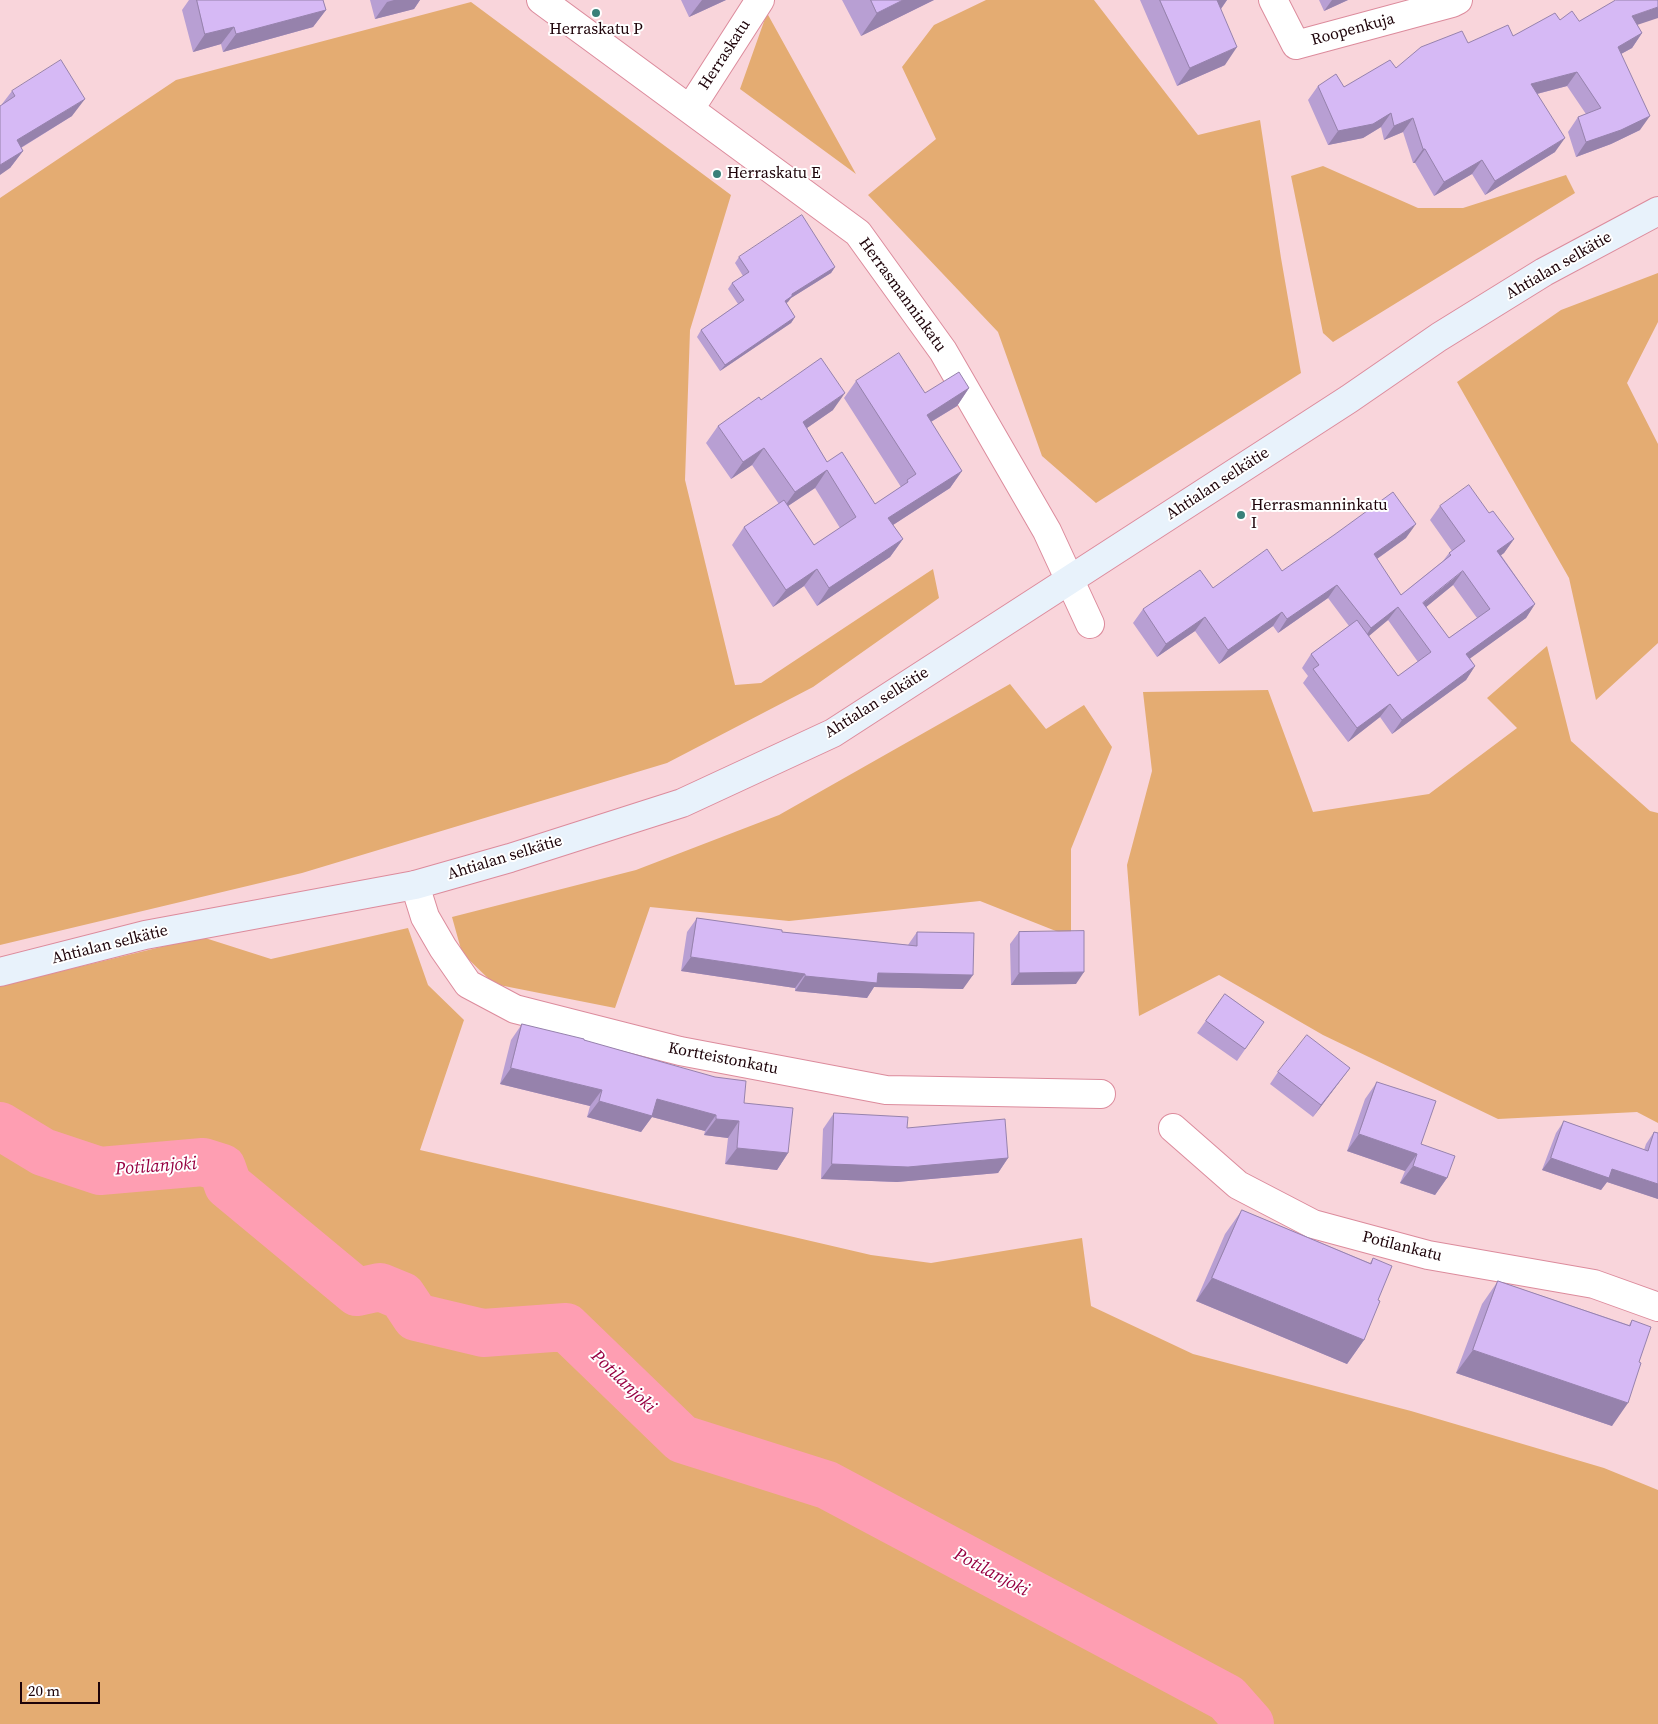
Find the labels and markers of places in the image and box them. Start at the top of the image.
marker: Herraskatu P [590,7,602,19]
place label: Herraskatu P [549,20,643,40]
place label: Herraskatu E [727,164,821,184]
marker: Herraskatu E [711,168,723,180]
place label: Herrasmanninkatu I [1251,496,1388,534]
marker: Herrasmanninkatu I [1235,509,1247,521]

